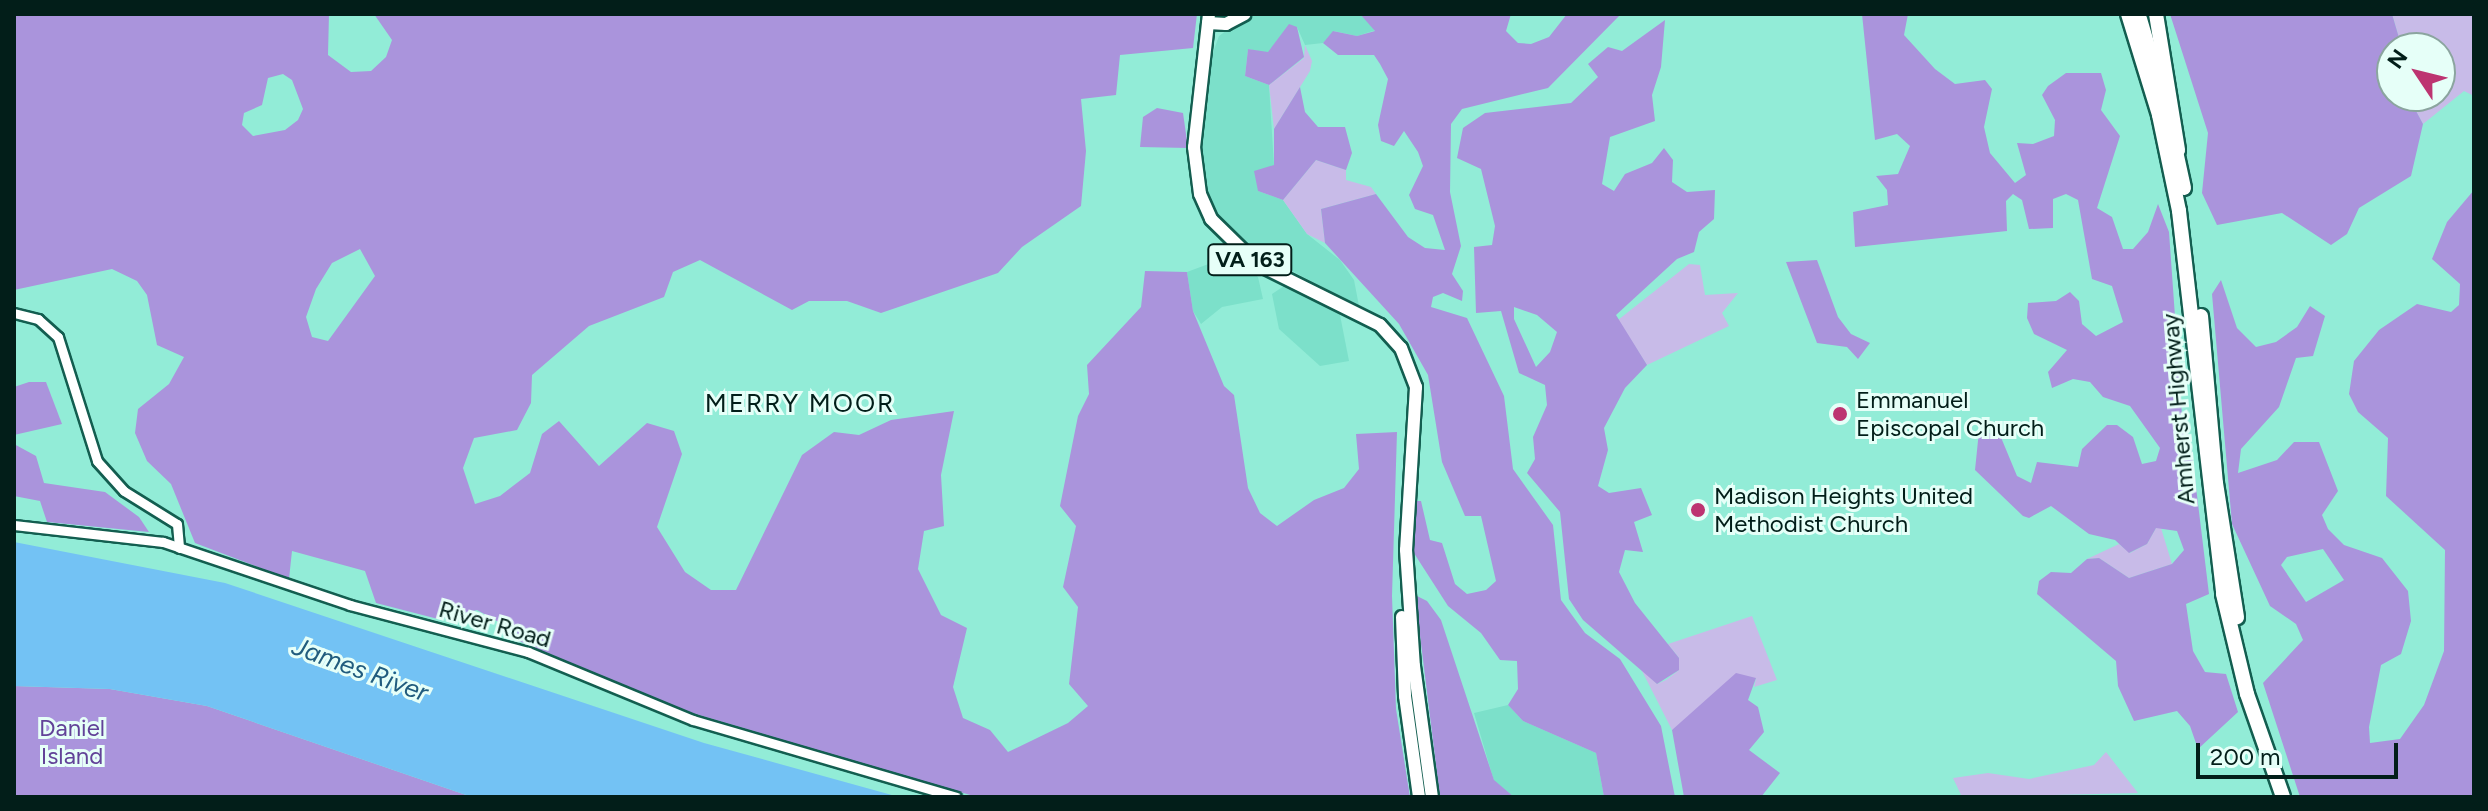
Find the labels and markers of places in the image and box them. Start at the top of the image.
place label: Emmanuel Episcopal Church [1856,386,2044,442]
marker: Emmanuel Episcopal Church [1831,405,1849,423]
place label: Madison Heights United Methodist Church [1714,482,1973,538]
marker: Madison Heights United Methodist Church [1689,501,1707,519]

